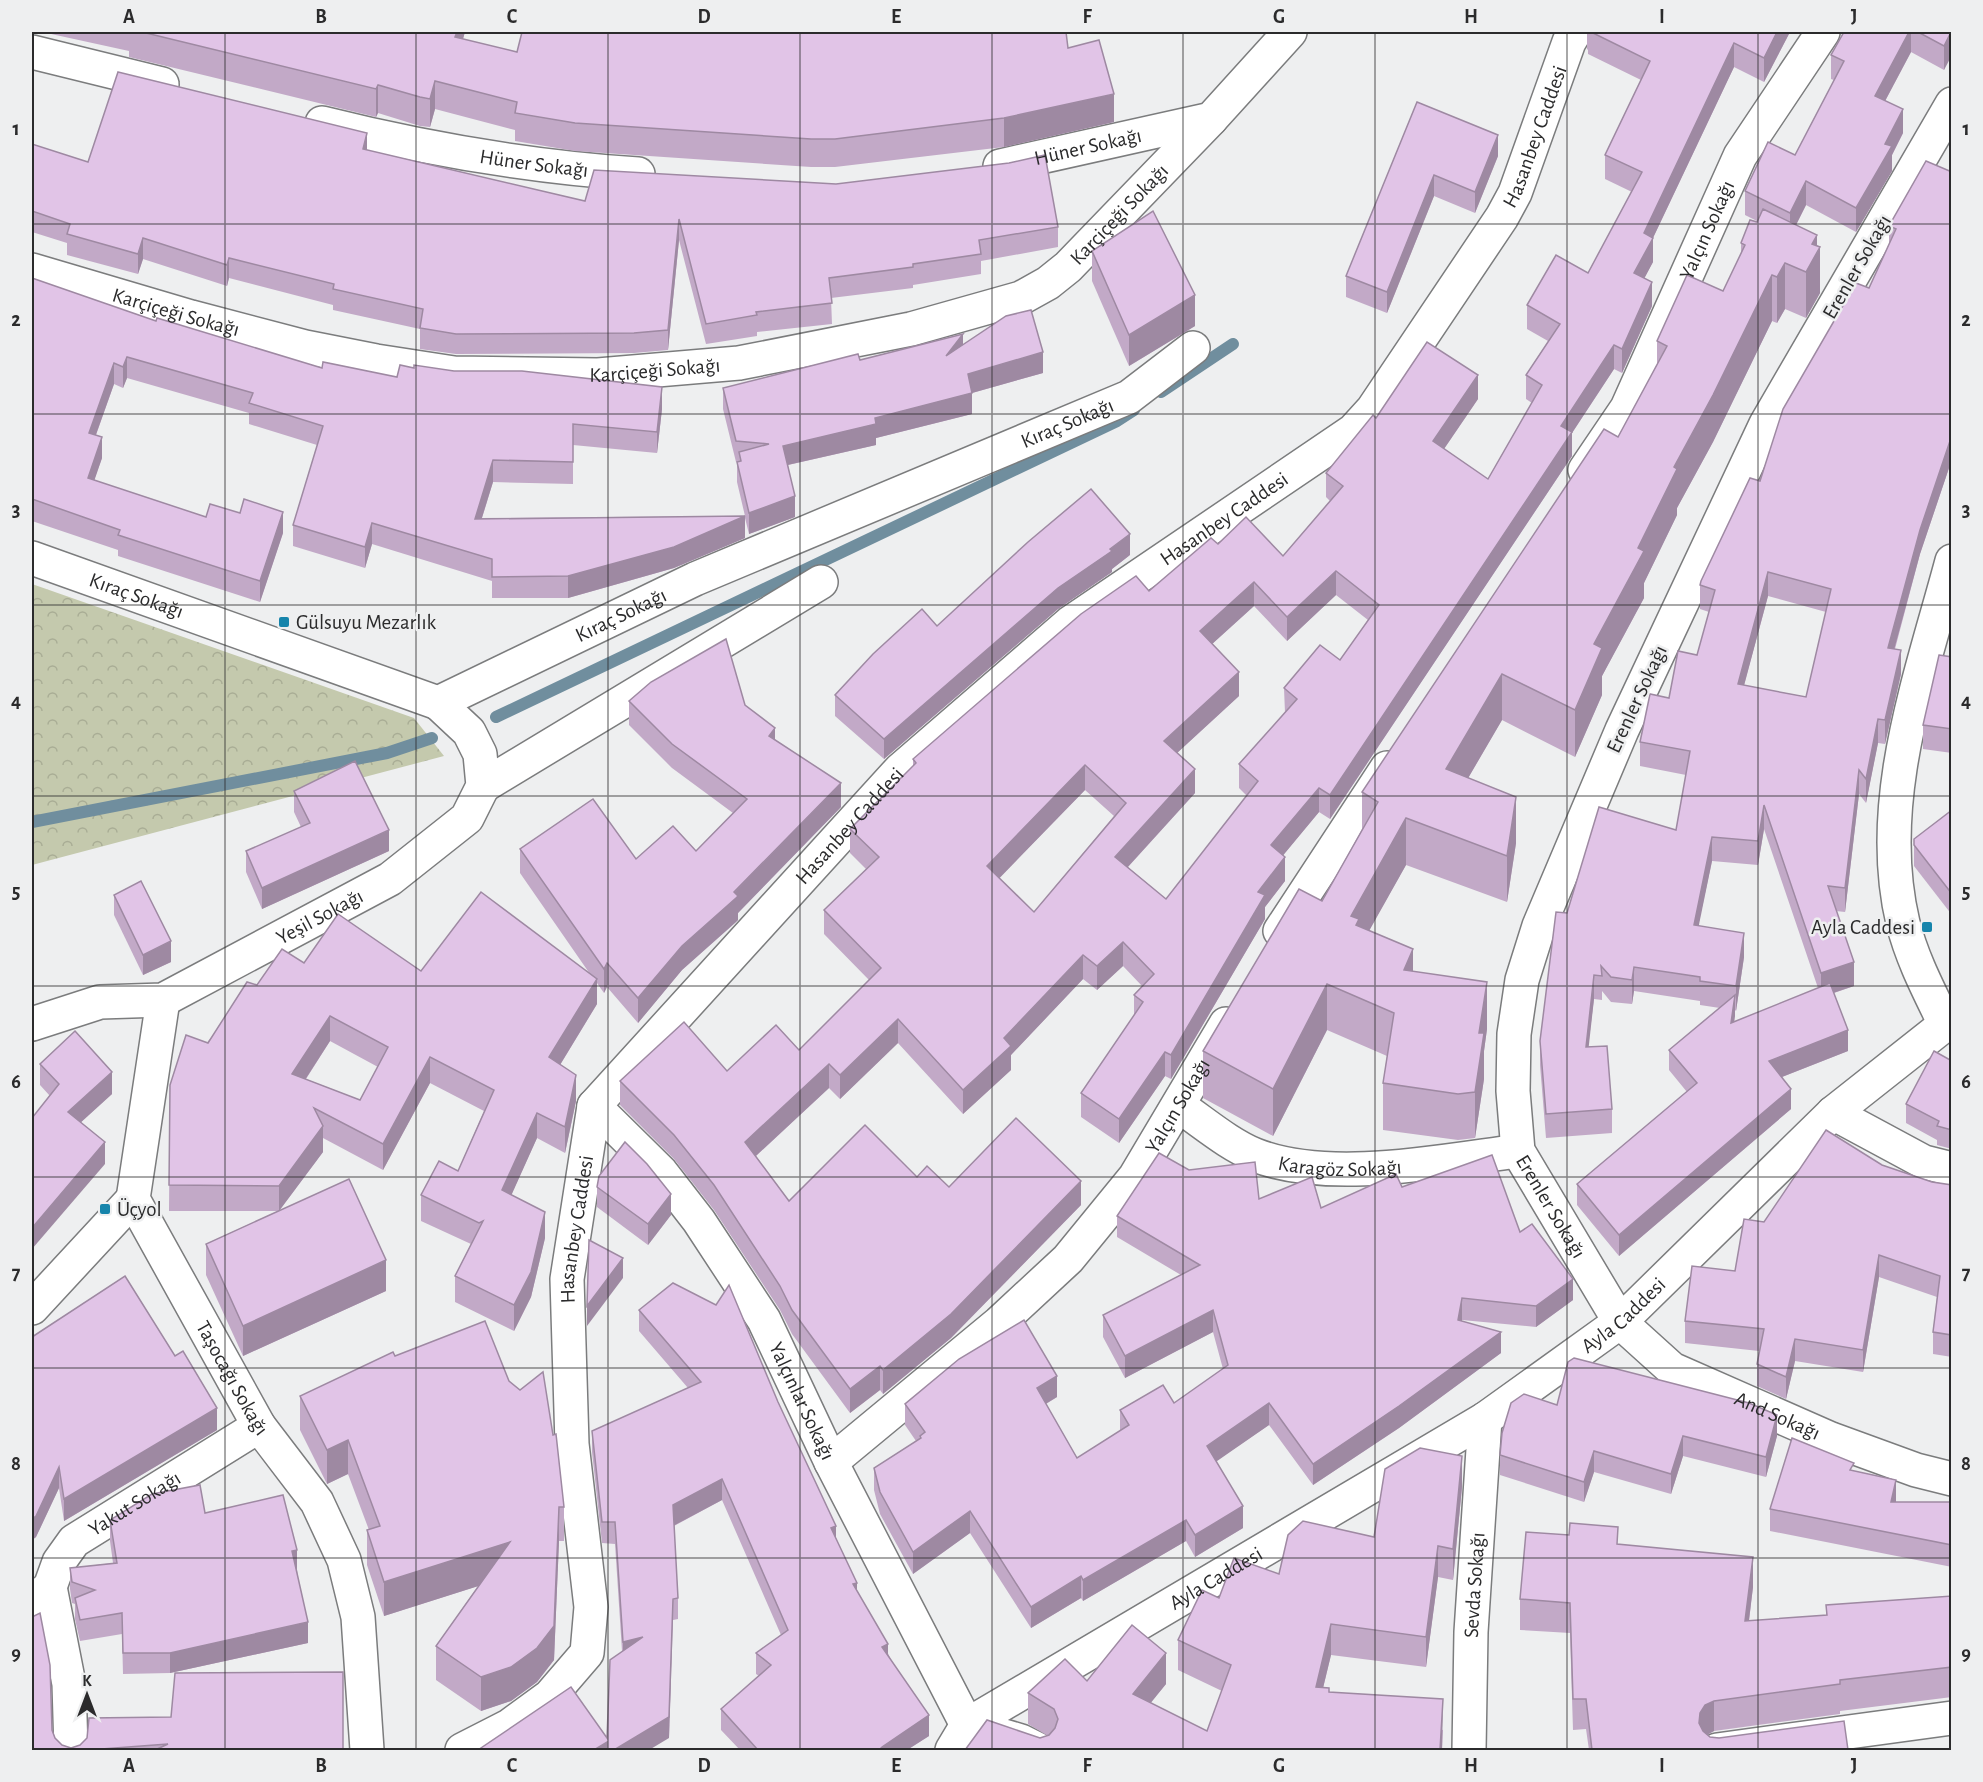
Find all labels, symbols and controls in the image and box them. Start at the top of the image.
text: A [123,7,135,27]
text: B [315,7,327,27]
text: C [507,7,518,27]
text: D [697,7,711,27]
text: E [891,7,901,27]
text: F [1082,7,1092,27]
text: G [1273,7,1285,27]
text: H [1464,7,1478,27]
text: I [1659,7,1665,27]
text: J [1851,7,1857,27]
street label: Hasanbey Caddesi [1499,63,1570,211]
text: 1 [12,119,20,139]
text: 1 [1962,119,1970,139]
street label: Hüner Sokağı [1032,124,1144,169]
street label: Hüner Sokağı [478,145,589,180]
street label: Karçiçeği Sokağı [1066,160,1172,269]
street label: Yalçın Sokağı [1676,177,1738,283]
street label: Erenler Sokağı [1819,211,1895,323]
street label: Karçiçeği Sokağı [110,284,242,340]
text: 2 [11,310,21,330]
text: 2 [1961,310,1971,330]
street label: Karçiçeği Sokağı [589,354,721,386]
street label: Kıraç Sokağı [1018,394,1117,452]
street label: Hasanbey Caddesi [1156,468,1292,569]
text: 3 [12,500,20,520]
text: 3 [1962,500,1970,520]
street label: Kıraç Sokağı [87,569,186,622]
street label: Kıraç Sokağı [572,584,670,646]
place label: Gülsuyu Mezarlık [296,612,436,633]
marker: Gülsuyu Mezarlık [277,615,291,629]
street label: Erenler Sokağı [1603,642,1671,756]
text: 4 [11,691,21,711]
text: 4 [1961,691,1971,711]
street label: Hasanbey Caddesi [791,763,908,888]
text: 5 [12,882,20,902]
text: 5 [1962,882,1970,902]
street label: Yeşil Sokağı [273,885,366,948]
place label: Ayla Caddesi [1811,917,1915,938]
marker: Ayla Caddesi [1920,920,1934,934]
street label: Yalçın Sokağı [1141,1055,1214,1157]
text: 6 [11,1072,21,1092]
text: 6 [1961,1072,1971,1092]
street label: Erenler Sokağı [1512,1151,1590,1262]
street label: Karagöz Sokağı [1276,1152,1402,1180]
street label: Hasanbey Caddesi [556,1154,597,1304]
place label: Üçyol [117,1198,162,1220]
marker: Üçyol [98,1202,112,1216]
text: 7 [12,1263,21,1283]
text: 7 [1962,1263,1971,1283]
street label: Ayla Caddesi [1577,1273,1669,1357]
street label: Taşocağı Sokağı [192,1317,273,1439]
street label: Yalçınlar Sokağı [765,1339,839,1463]
street label: And Sokağı [1732,1387,1823,1443]
text: 8 [11,1454,21,1474]
text: 8 [1961,1454,1971,1474]
street label: Yakut Sokağı [85,1467,184,1540]
street label: Sevda Sokağı [1460,1532,1488,1638]
street label: Ayla Caddesi [1166,1543,1266,1614]
text: 9 [11,1644,21,1664]
text: 9 [1961,1644,1971,1664]
north arrow [57,1665,117,1725]
text: K [82,1673,92,1689]
text: A [123,1756,135,1776]
text: B [315,1756,327,1776]
text: C [507,1756,518,1776]
text: D [697,1756,711,1776]
text: E [891,1756,901,1776]
text: F [1082,1756,1092,1776]
text: G [1273,1756,1285,1776]
text: H [1464,1756,1478,1776]
text: I [1659,1756,1665,1776]
text: J [1851,1756,1857,1776]

